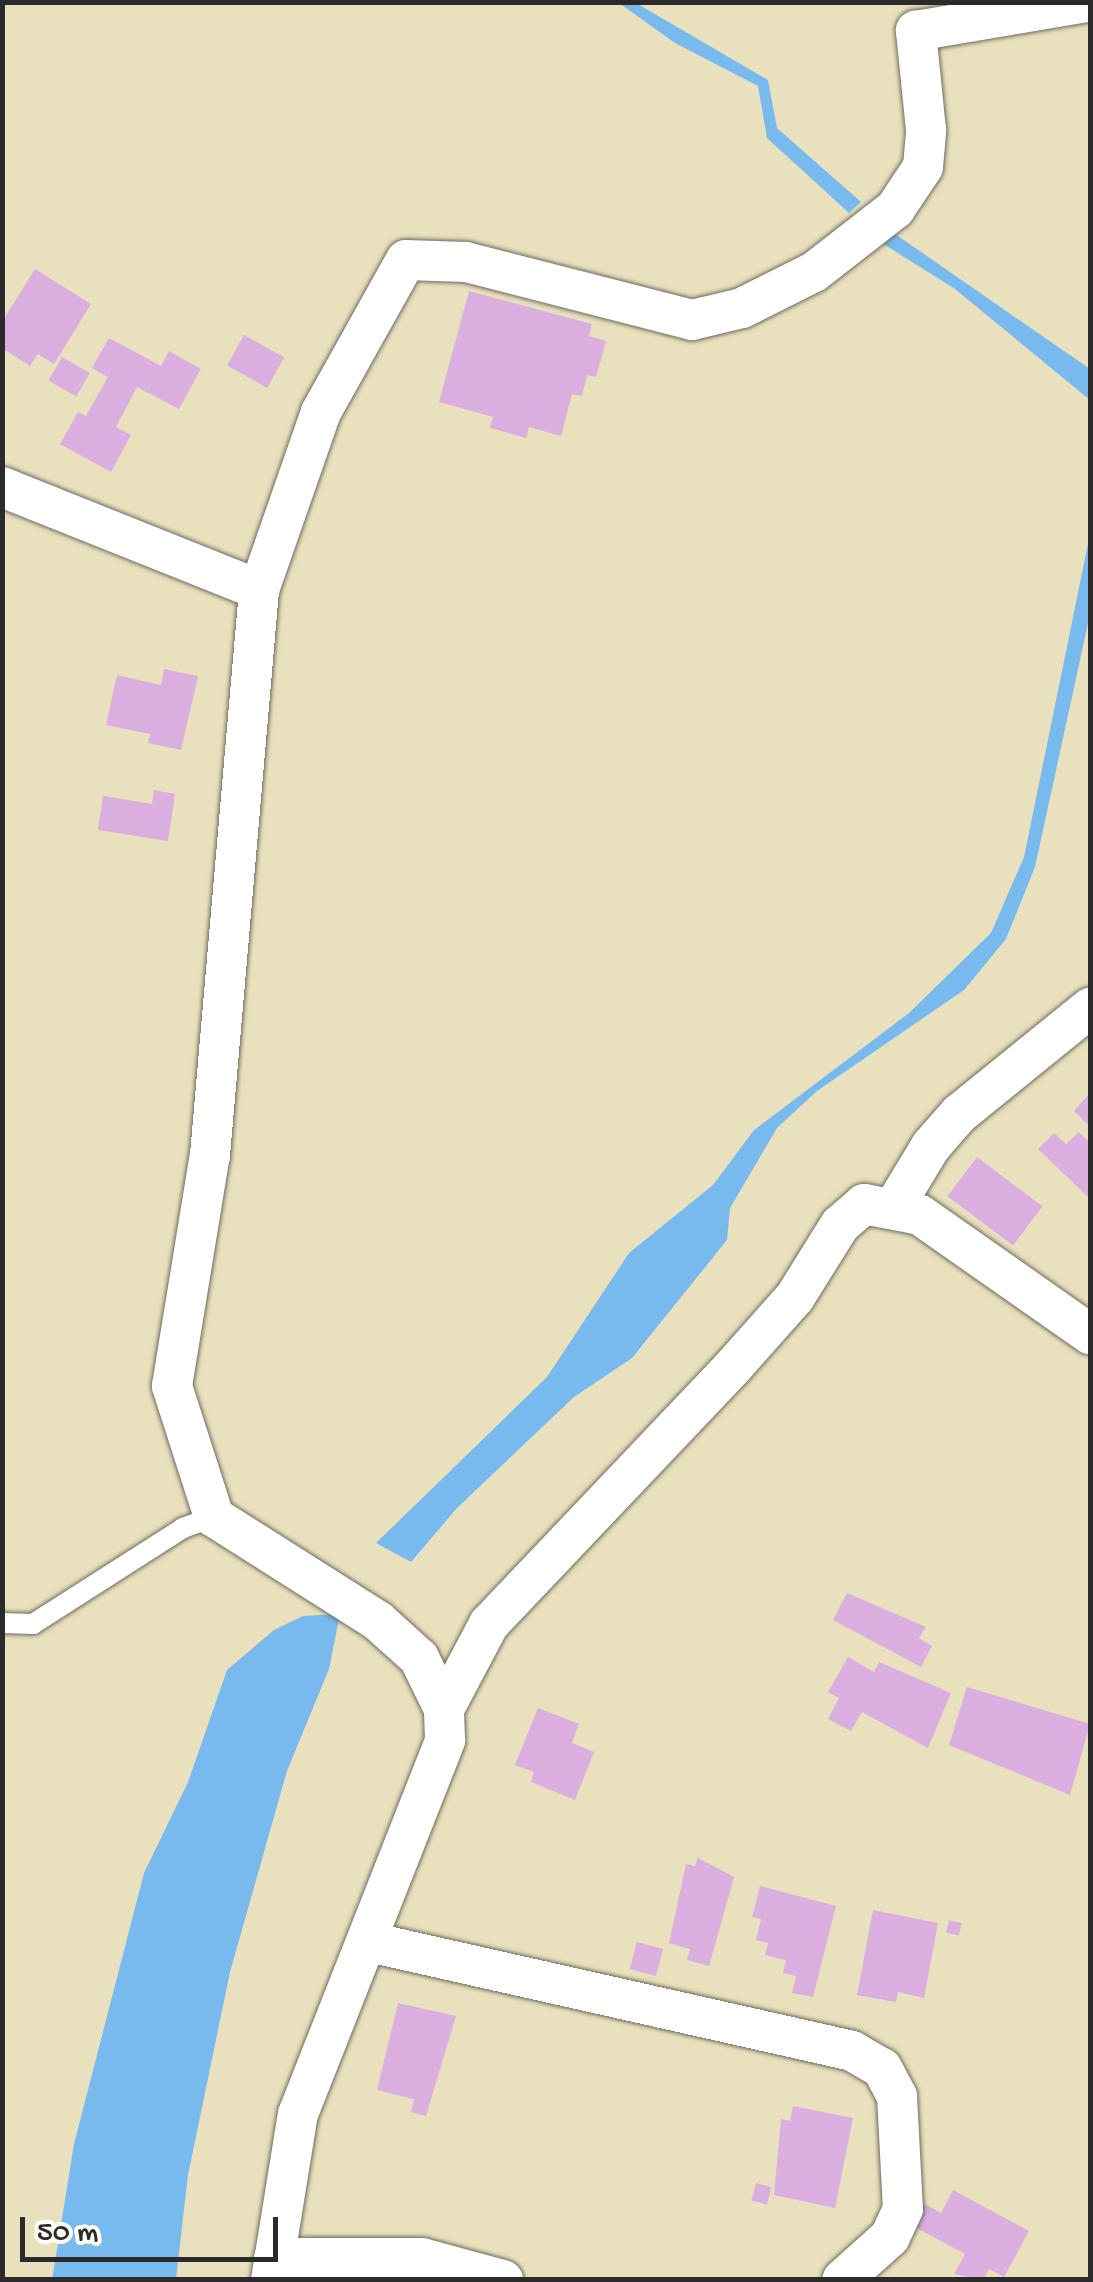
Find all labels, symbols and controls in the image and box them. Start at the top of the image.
scale bar [25,2197,282,2259]
text: 50 m [37,2217,98,2252]

